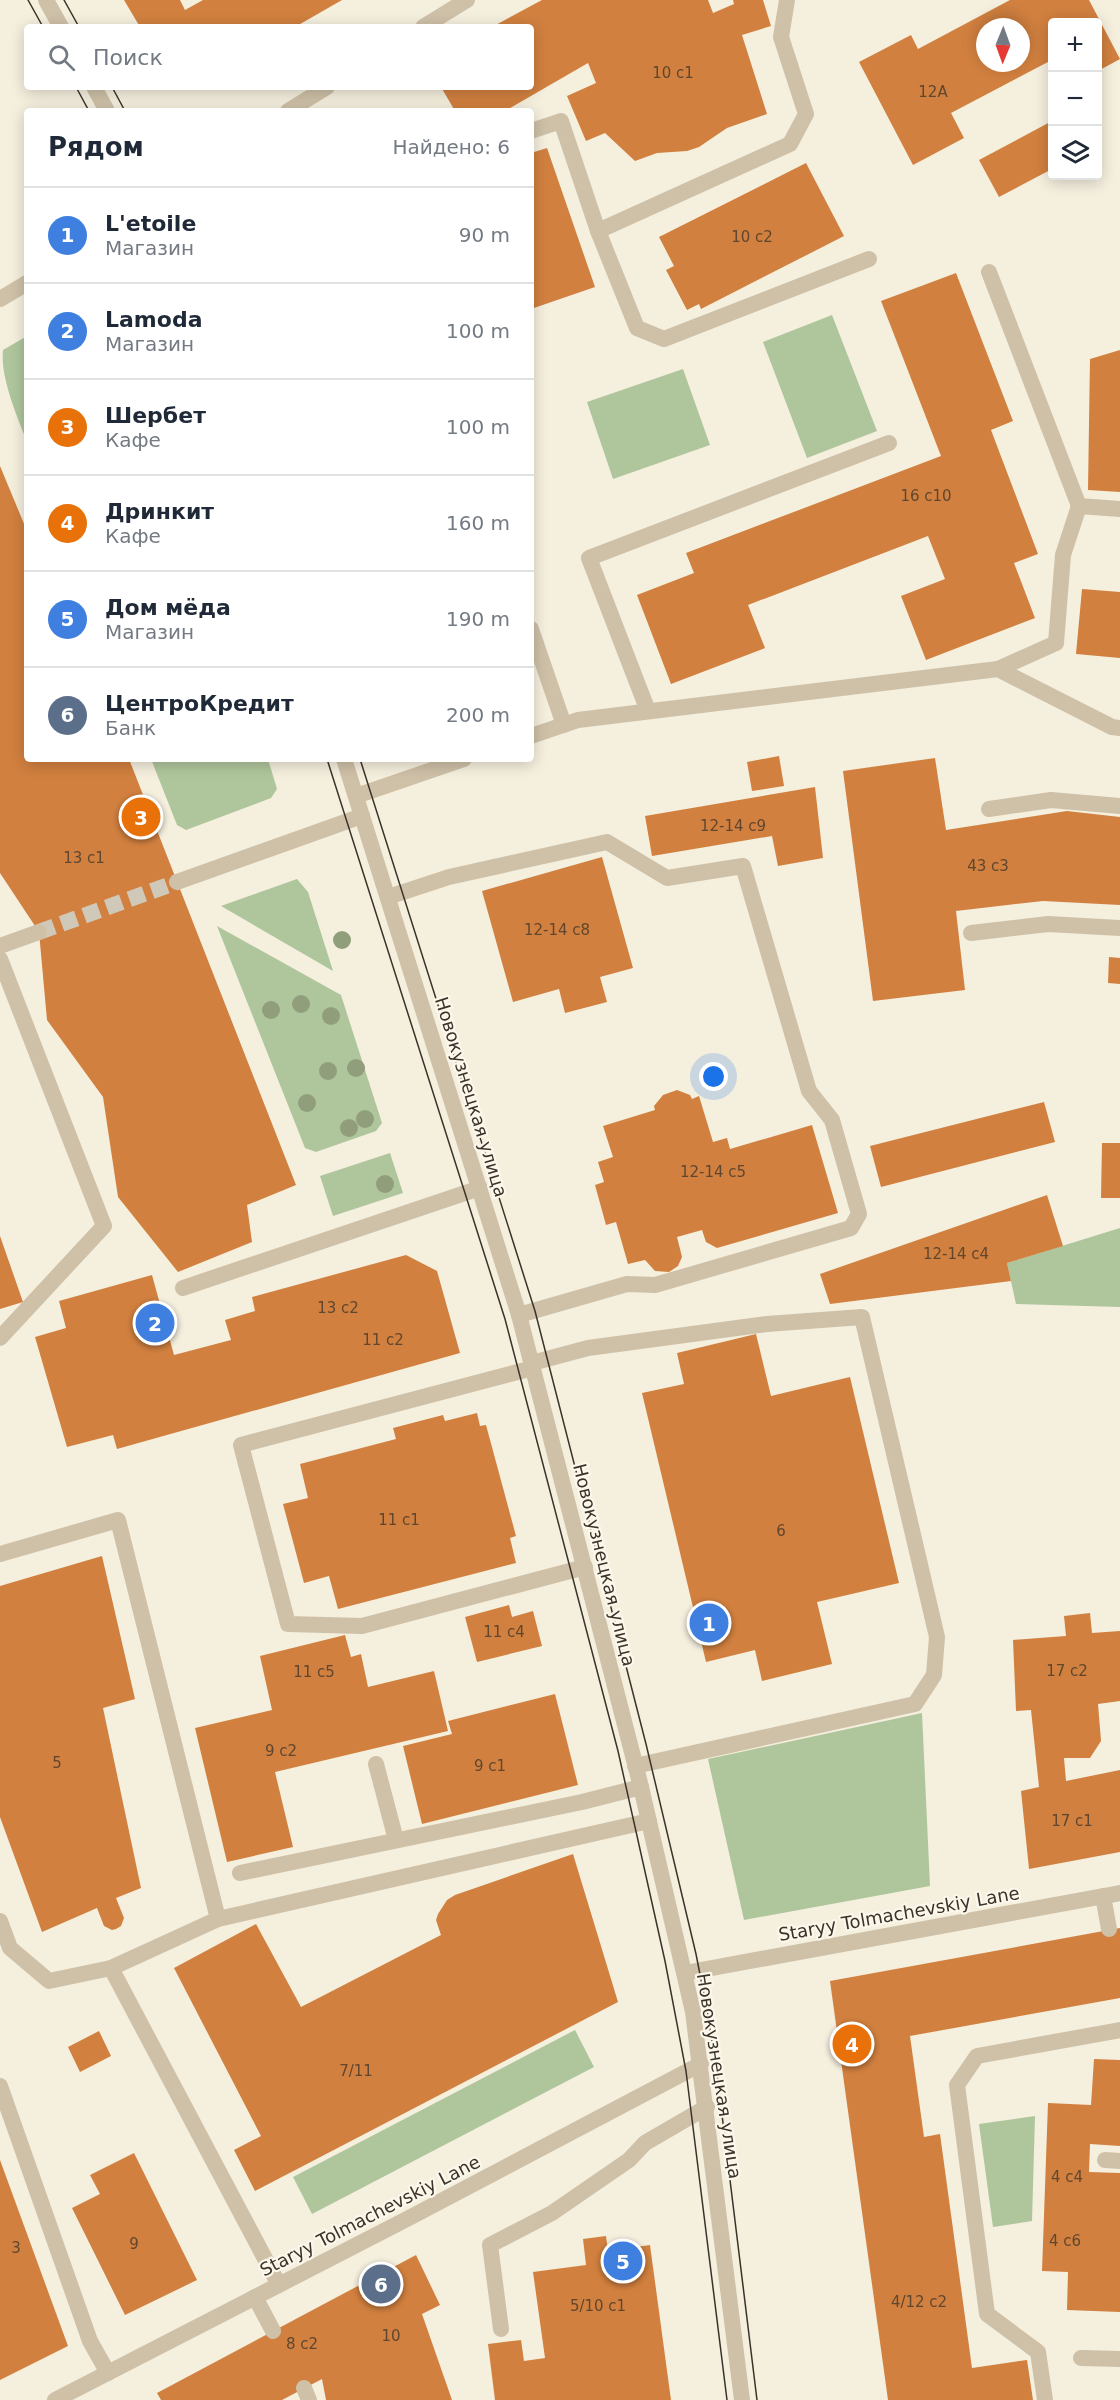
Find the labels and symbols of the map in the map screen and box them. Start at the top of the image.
north arrow [976,18,1030,72]
house number: 10 с1 [652,64,694,82]
house number: 12А [918,83,948,101]
house number: 10 с2 [731,228,773,246]
house number: 16 с10 [900,487,952,505]
pin: 3 [122,794,160,840]
house number: 12-14 с9 [700,817,766,835]
house number: 13 с1 [63,849,105,867]
house number: 43 с3 [967,857,1009,875]
house number: 12-14 с8 [524,921,590,939]
street label: Новокузнецкая улица [431,994,512,1199]
your location [699,1062,728,1091]
house number: 12-14 с5 [680,1163,746,1181]
house number: 12-14 с4 [923,1245,989,1263]
house number: 13 с2 [317,1299,359,1317]
pin: 2 [136,1300,174,1346]
house number: 11 с2 [362,1331,404,1349]
street label: Новокузнецкая улица [569,1461,640,1668]
house number: 11 с1 [378,1511,420,1529]
house number: 6 [776,1522,786,1540]
pin: 1 [690,1600,728,1646]
house number: 11 с4 [483,1623,525,1641]
house number: 17 с2 [1046,1662,1088,1680]
house number: 11 с5 [293,1663,335,1681]
house number: 9 с2 [265,1742,297,1760]
house number: 5 [52,1754,62,1772]
house number: 9 с1 [474,1757,506,1775]
house number: 17 с1 [1051,1812,1093,1830]
street label: Staryy Tolmachevskiy Lane [777,1882,1021,1945]
street label: Новокузнецкая улица [693,1972,746,2180]
pin: 4 [832,2022,872,2066]
house number: 7/11 [339,2062,373,2080]
street label: Staryy Tolmachevskiy Lane [256,2151,483,2280]
house number: 4 с4 [1051,2168,1083,2186]
house number: 4 с6 [1049,2232,1081,2250]
house number: 9 [129,2235,139,2253]
pin: 5 [604,2238,642,2284]
house number: 3 [11,2239,21,2257]
pin: 6 [362,2262,400,2306]
house number: 4/12 с2 [891,2293,947,2311]
house number: 5/10 с1 [570,2297,626,2315]
house number: 10 [381,2327,401,2345]
house number: 8 с2 [286,2335,318,2353]

